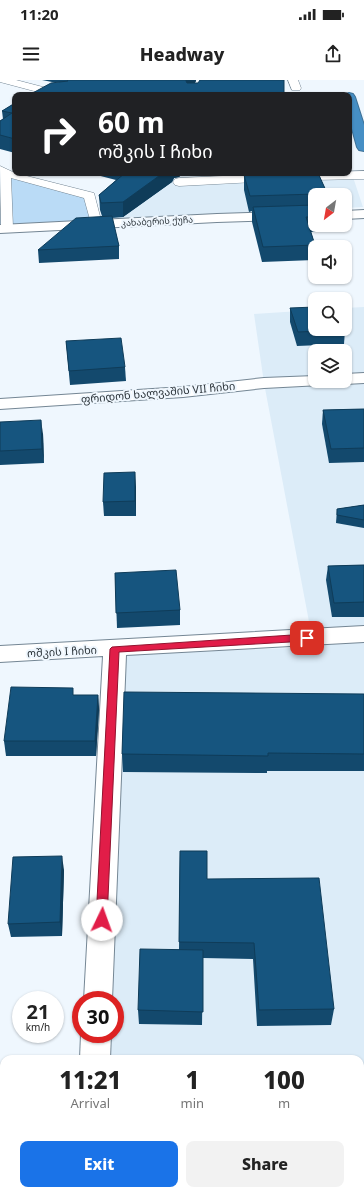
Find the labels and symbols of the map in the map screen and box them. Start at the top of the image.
north arrow [308,188,352,232]
street label: კახაბერის ქუჩა [121,213,193,229]
street label: ფრიდონ ხალვაშის VII ჩიხი [80,378,236,406]
pin [290,621,324,655]
street label: ოშკის I ჩიხი [27,642,97,660]
position arrow [81,899,123,941]
speed limit sign: 30 [72,991,124,1043]

